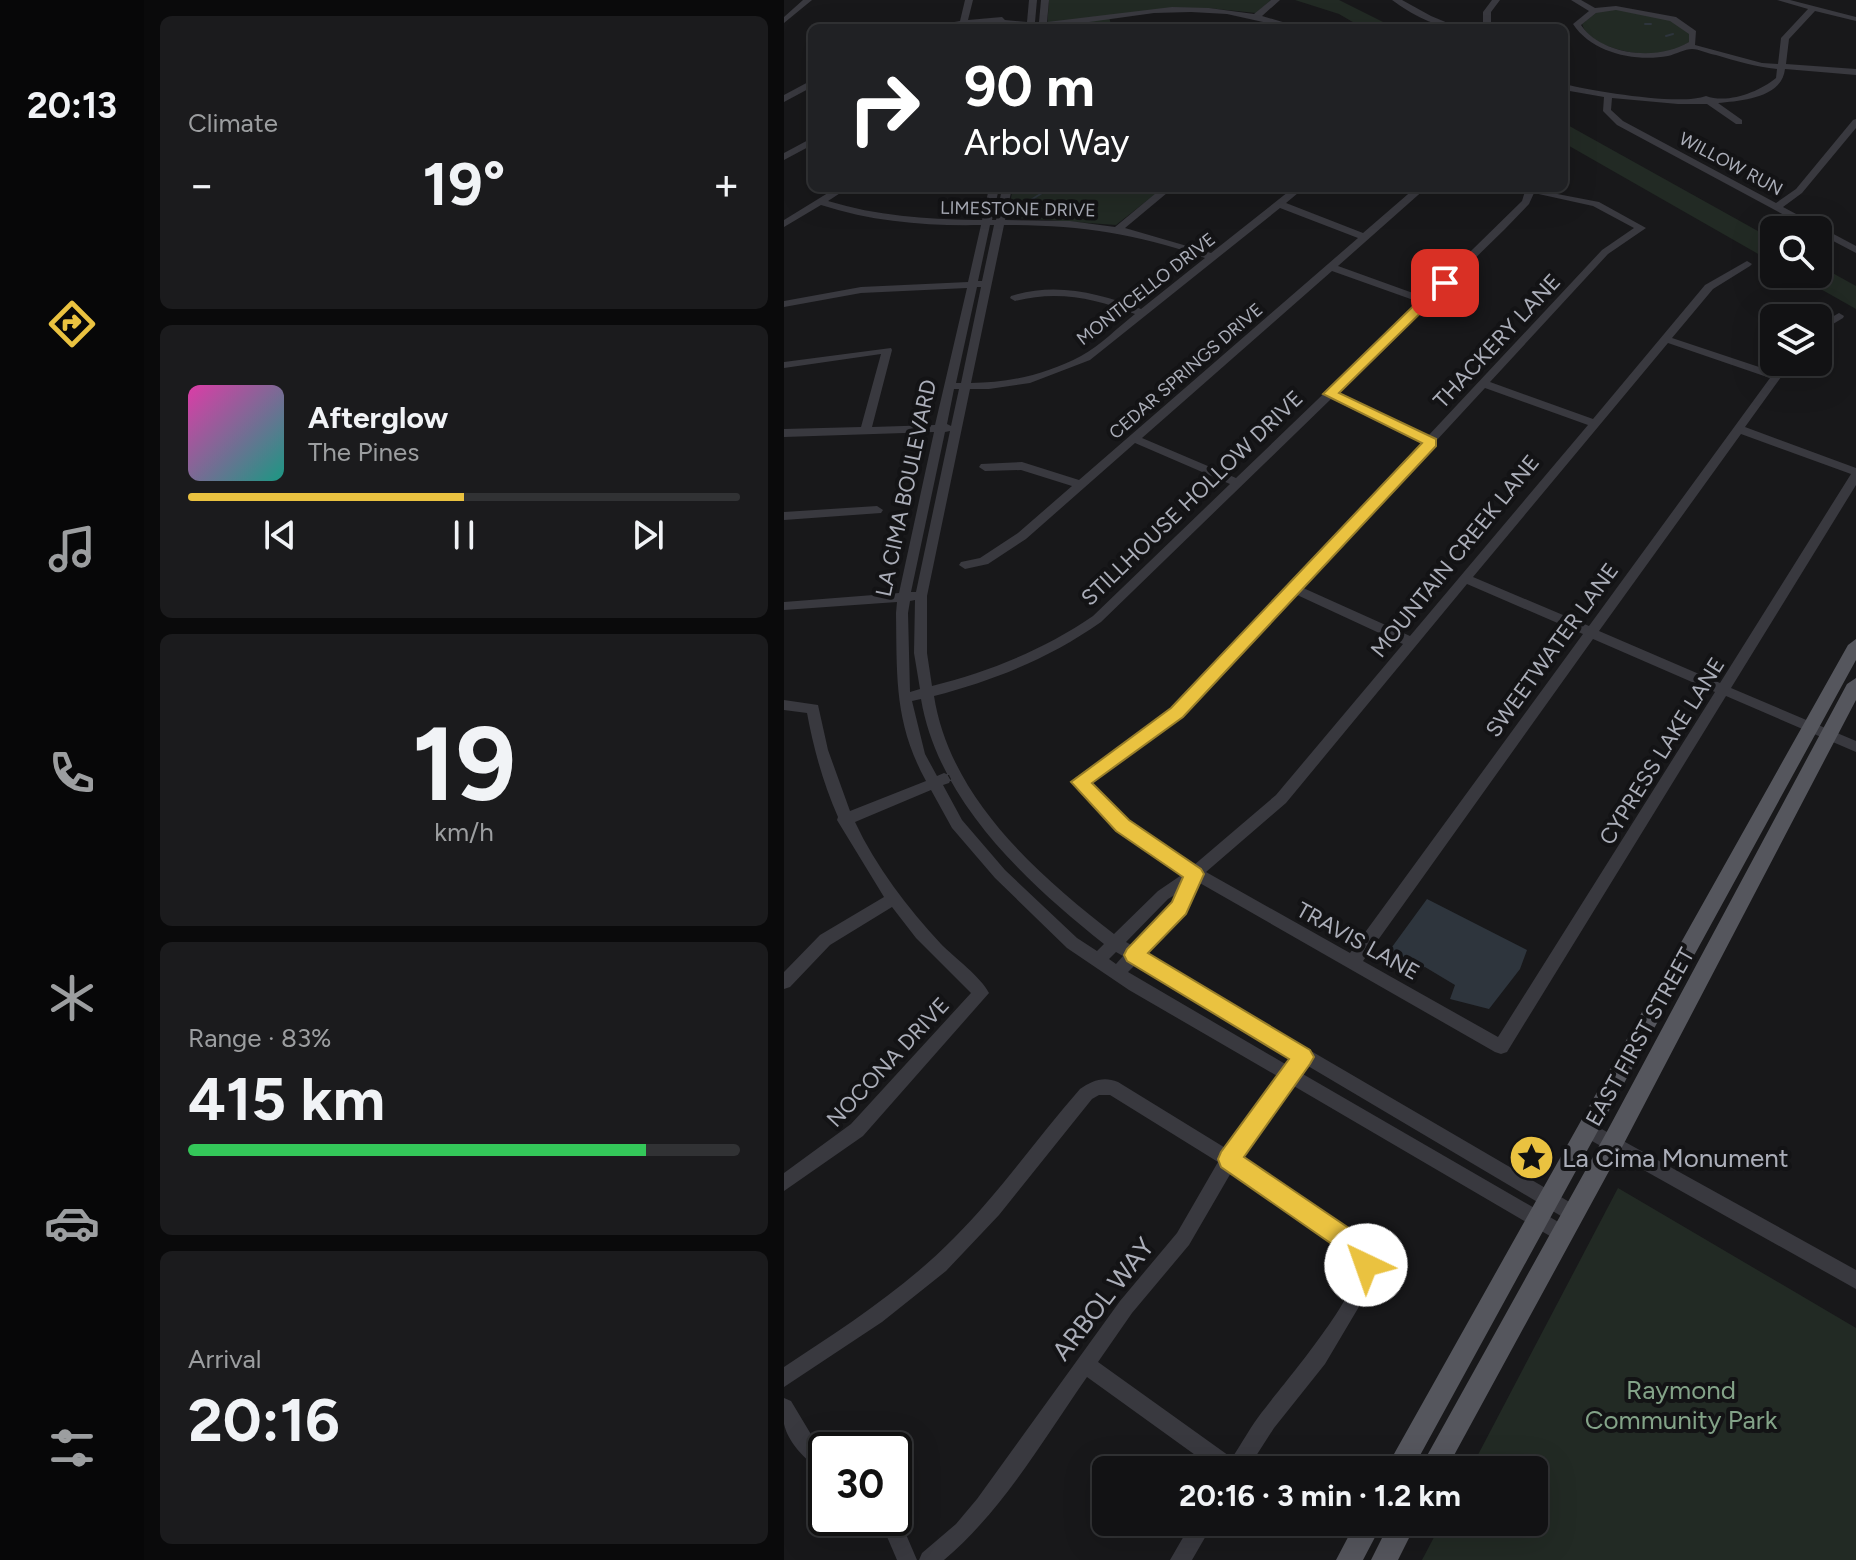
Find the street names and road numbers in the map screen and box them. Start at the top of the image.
street label: WILLOW RUN [1676,128,1786,200]
street label: LIMESTONE DRIVE [940,197,1096,221]
street label: MONTICELLO DRIVE [1072,228,1220,350]
street label: THACKERY LANE [1428,268,1566,414]
street label: CEDAR SPRINGS DRIVE [1105,298,1267,444]
street label: LA CIMA BOULEVARD [870,377,942,599]
street label: STILLHOUSE HOLLOW DRIVE [1075,385,1309,611]
street label: MOUNTAIN CREEK LANE [1365,449,1545,663]
street label: SWEETWATER LANE [1480,558,1624,742]
street label: CYPRESS LAKE LANE [1593,652,1731,850]
street label: TRAVIS LANE [1292,896,1424,986]
street label: EAST FIRST STREET [1580,943,1700,1131]
street label: NOCONA DRIVE [821,992,955,1132]
street label: ARBOL WAY [1045,1231,1161,1367]

